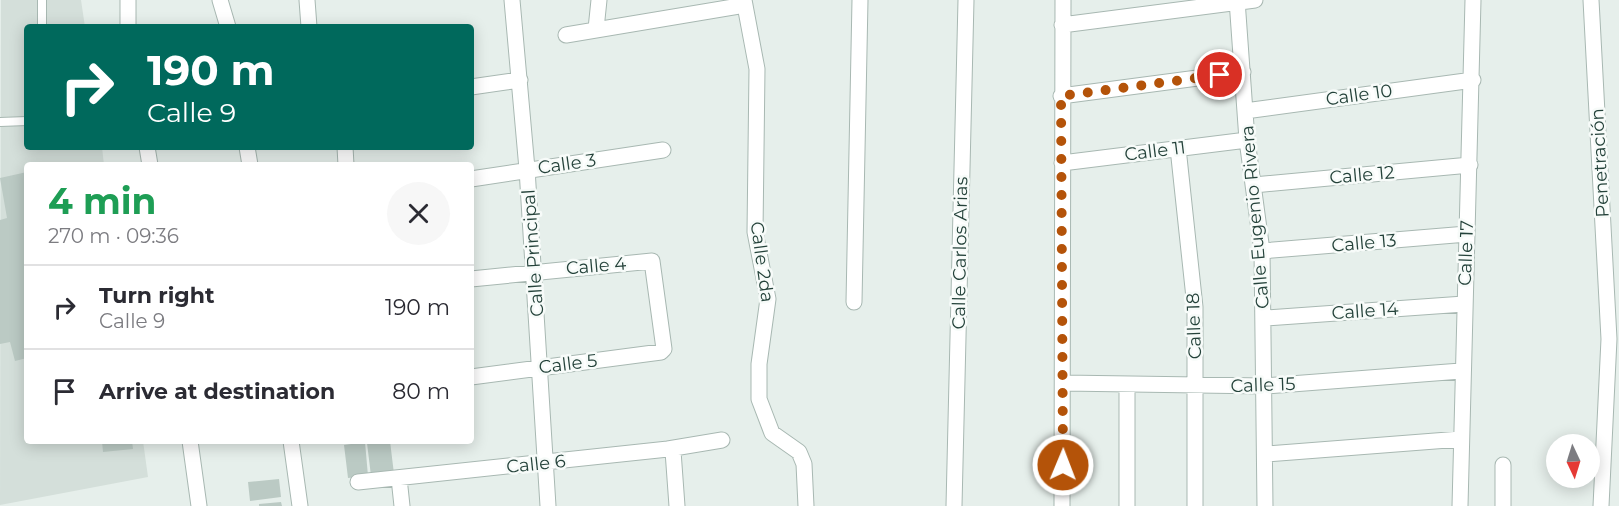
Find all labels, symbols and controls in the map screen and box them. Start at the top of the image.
text: 190 m [147,44,275,96]
icon: right [48,48,126,126]
pin [1194,49,1245,100]
icon: arrive [1203,58,1236,91]
street label: Calle 10 [1324,79,1394,111]
text: Calle 9 [147,96,236,129]
street label: Penetración [1586,108,1614,218]
street label: Calle Eugenio Rivera [1236,124,1274,310]
street label: Calle 11 [1123,136,1187,166]
street label: Calle 3 [536,149,598,179]
street label: Calle 12 [1329,161,1395,189]
street label: Calle Carlos Arias [948,176,972,330]
text: 4 min [48,179,156,223]
button: close [387,182,450,245]
street label: Calle Principal [518,189,548,317]
street label: Calle 2da [745,220,779,304]
street label: Calle 17 [1454,220,1478,286]
text: 270 m · 09:36 [48,224,179,248]
street label: Calle 13 [1331,229,1397,257]
street label: Calle 4 [565,252,627,280]
text: Turn right [99,282,214,309]
icon: right [48,291,81,324]
street label: Calle 18 [1182,292,1206,360]
text: 190 m [385,294,450,321]
street label: Calle 14 [1331,298,1399,324]
text: Calle 9 [99,309,165,333]
street label: Calle 5 [538,350,598,378]
street label: Calle 15 [1230,373,1296,397]
icon: arrive [48,375,81,408]
text: Arrive at destination [99,378,335,405]
text: 80 m [392,378,450,405]
position arrow [1031,433,1095,497]
north arrow [1546,434,1600,488]
map controls [1546,434,1600,488]
street label: Calle 6 [505,450,567,478]

